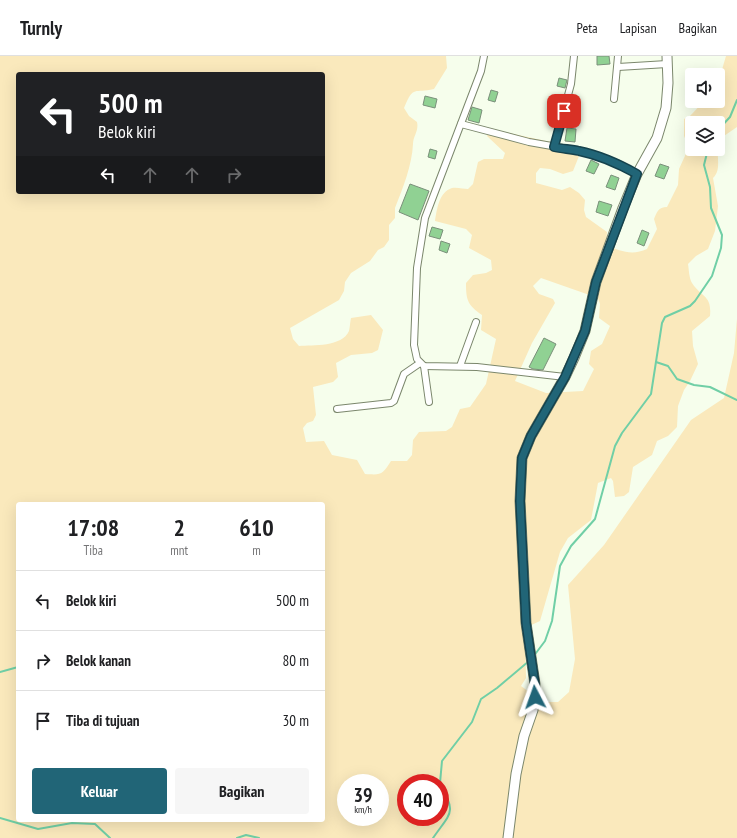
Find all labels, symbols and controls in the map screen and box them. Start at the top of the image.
text: Turnly [20,16,62,40]
text: Peta [577,19,598,37]
text: Lapisan [620,19,657,37]
text: Bagikan [679,19,717,37]
map controls [685,68,725,156]
button: sound [685,68,725,108]
text: 500 m [98,84,162,121]
icon: left [32,88,84,140]
pin [547,94,581,128]
icon: arrive [553,100,575,122]
button: layers [685,116,725,156]
text: Belok kiri [98,120,156,143]
icon: left [97,164,119,186]
icon: ahead [139,164,161,186]
icon: ahead [181,164,203,186]
icon: right [223,164,245,186]
text: 17:08 [67,512,119,543]
text: 2 [173,512,185,543]
text: 610 [239,512,274,543]
text: Tiba [83,542,103,559]
text: mnt [170,542,188,559]
text: m [252,542,261,559]
icon: left [32,590,54,612]
text: Belok kiri [66,591,116,610]
text: 500 m [276,591,309,610]
icon: right [32,650,54,672]
text: Belok kanan [66,651,131,670]
text: 80 m [283,651,309,670]
position arrow [514,676,556,718]
icon: arrive [32,710,54,732]
text: Tiba di tujuan [66,711,140,730]
text: 30 m [283,711,309,730]
button: Keluar [32,768,167,814]
button: Bagikan [175,768,309,814]
speed limit sign: 40 [397,774,449,826]
text: 39 [353,782,373,808]
text: km/h [354,803,372,816]

